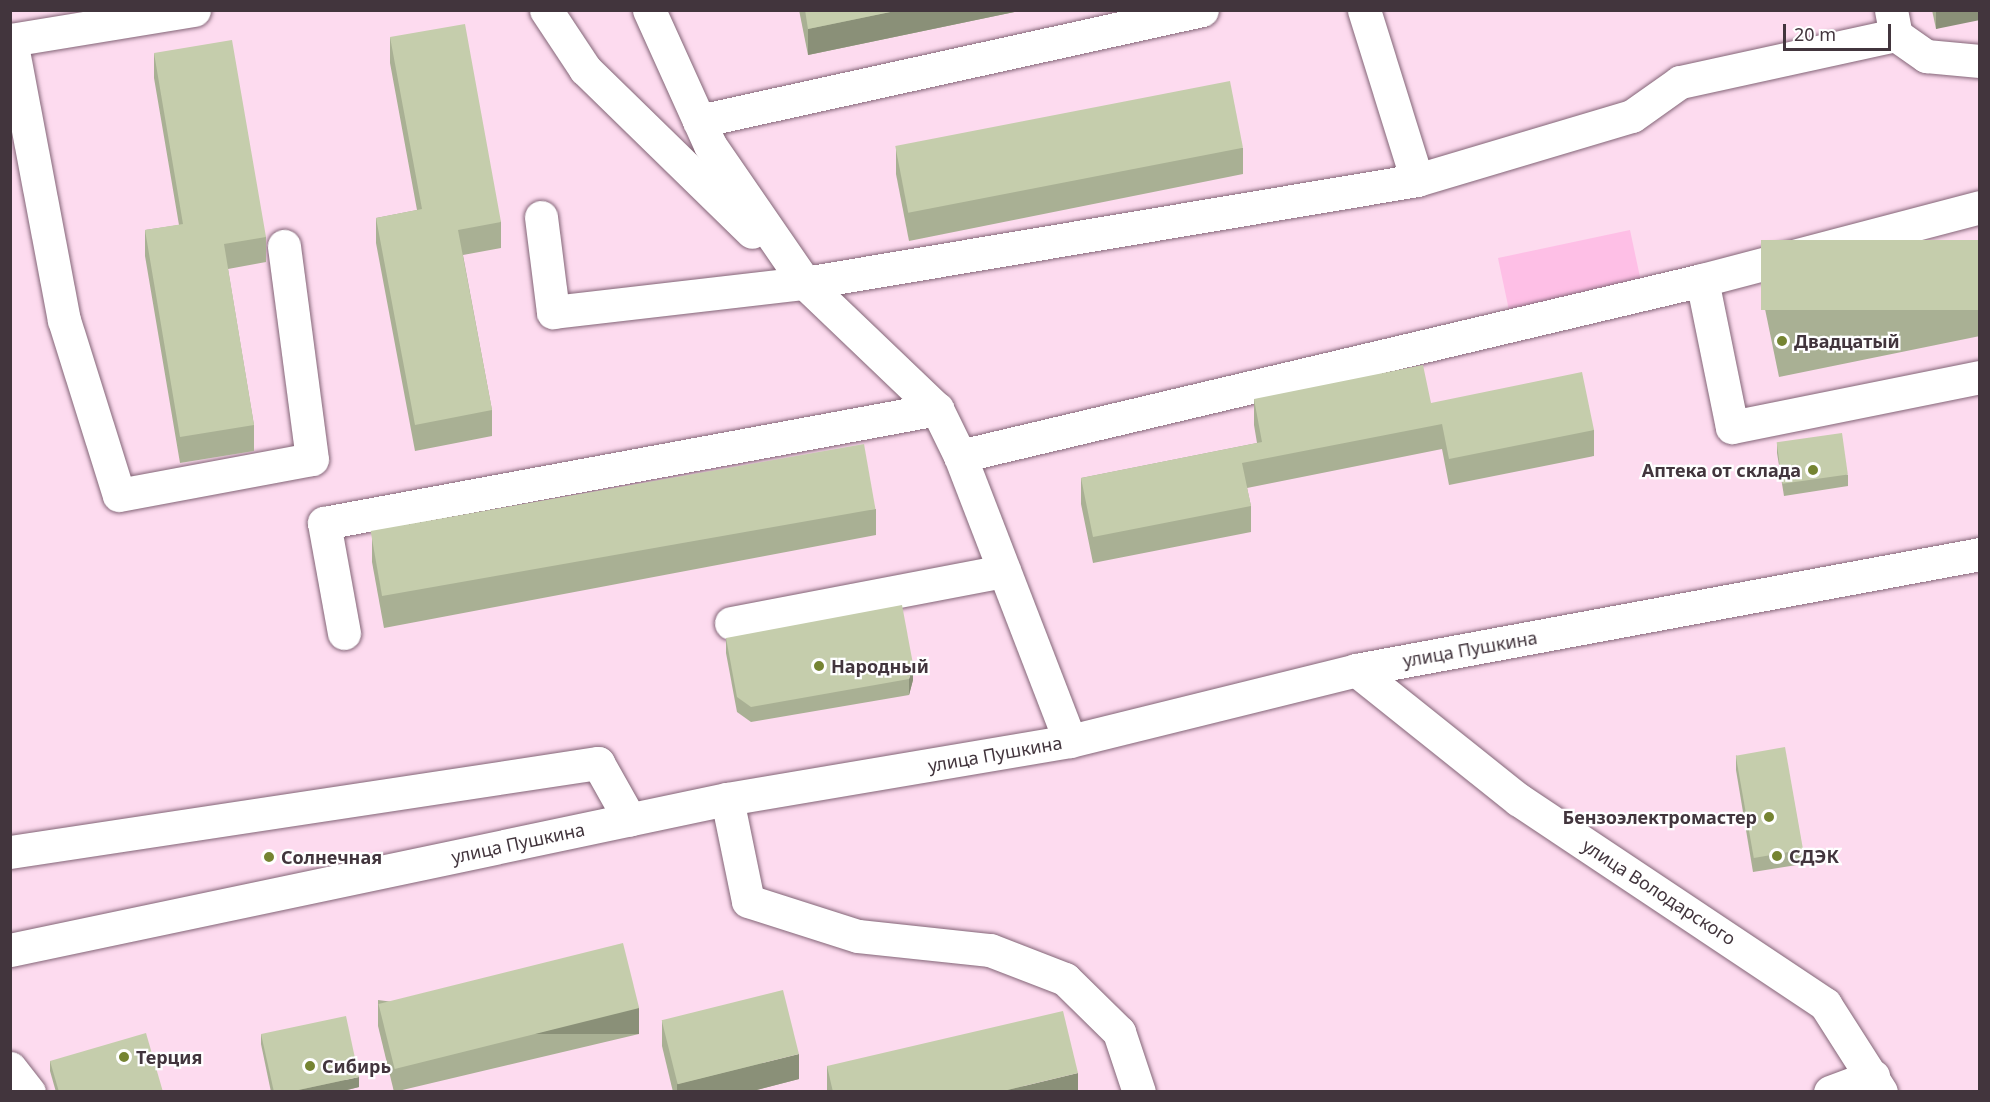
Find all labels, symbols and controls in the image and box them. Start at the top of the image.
scale bar [1786,12,1894,50]
text: 20 m [1794,22,1836,46]
place label: Двадцатый [1794,330,1900,352]
marker: Двадцатый [1775,334,1789,348]
place label: Аптека от склада [1642,459,1801,481]
marker: Аптека от склада [1806,463,1820,477]
street label: улица Пушкина [1401,627,1539,671]
place label: Народный [831,655,929,677]
marker: Народный [812,659,826,673]
street label: улица Пушкина [926,732,1064,776]
place label: Бензоэлектромастер [1563,806,1757,828]
marker: Бензоэлектромастер [1762,810,1776,824]
street label: улица Пушкина [449,818,587,868]
street label: улица Володарского [1578,834,1740,950]
place label: СДЭК [1789,845,1839,867]
place label: Солнечная [281,846,382,868]
marker: СДЭК [1770,849,1784,863]
marker: Солнечная [262,850,276,864]
place label: Терция [136,1046,202,1068]
marker: Терция [117,1050,131,1064]
place label: Сибирь [322,1055,391,1077]
marker: Сибирь [303,1059,317,1073]

